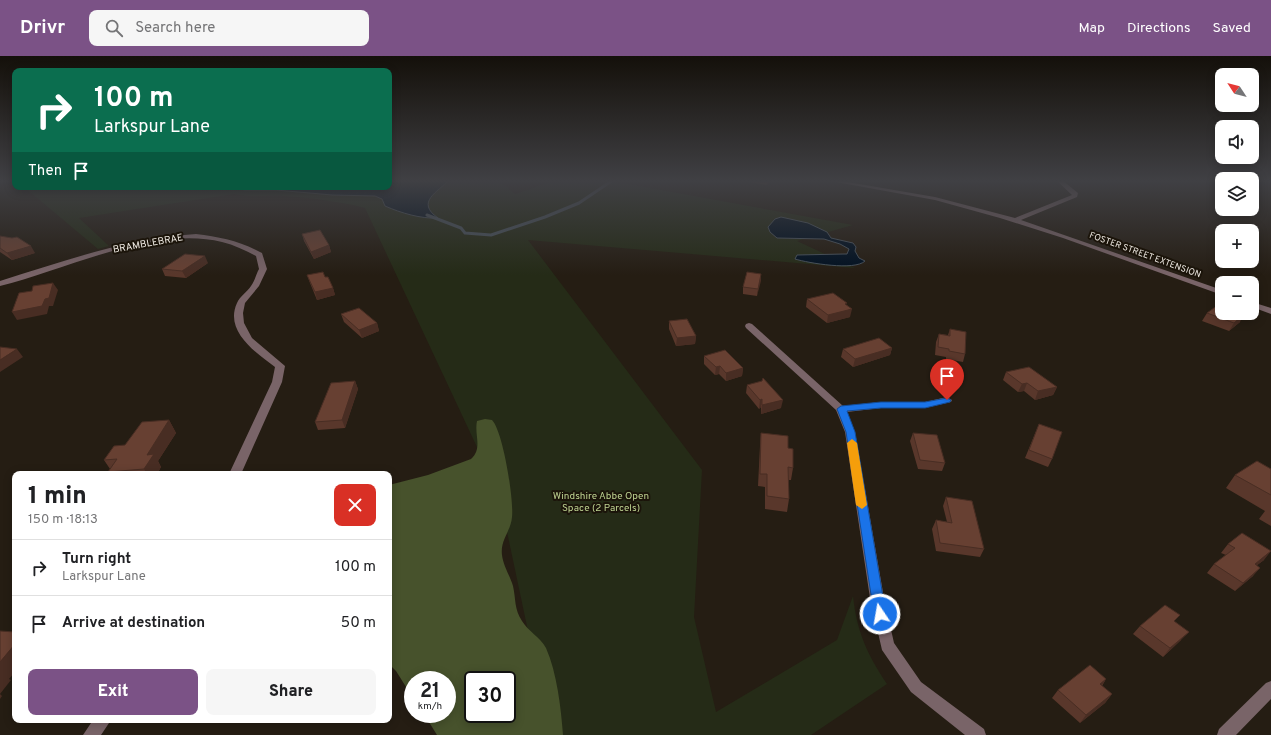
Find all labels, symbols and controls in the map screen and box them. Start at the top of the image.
search box [89,10,369,46]
text: Drivr [20,16,65,40]
icon: search [103,17,125,39]
text: Search here [135,19,215,38]
text: Map [1079,20,1105,37]
text: Directions [1127,20,1191,37]
text: Saved [1213,20,1251,37]
north arrow [1215,68,1259,112]
map controls [1215,68,1259,320]
text: 100 m [94,81,174,117]
icon: right [28,84,80,136]
text: Larkspur Lane [94,116,210,139]
button: sound [1215,120,1259,164]
icon: arrive [70,160,92,182]
text: Then [28,162,62,181]
button: layers [1215,172,1259,216]
button: + [1215,224,1259,268]
street label: FOSTER STREET EXTENSION [1088,230,1202,280]
street label: BRAMBLEBRAE [112,231,184,257]
button: − [1215,276,1259,320]
pin [930,359,964,400]
icon: arrive [936,365,958,387]
text: 1 min [28,482,87,512]
button: close [334,484,376,526]
park label: Windshire Abbe Open Space (2 Parcels) [553,490,649,515]
text: 150 m · 18:13 [28,512,98,528]
text: Turn right [62,550,131,569]
icon: right [28,557,50,579]
text: 100 m [335,558,376,577]
text: Larkspur Lane [62,569,146,585]
position arrow [859,593,901,635]
icon: arrive [28,613,50,635]
text: Arrive at destination [62,614,205,633]
text: 50 m [341,614,376,633]
button: Exit [28,669,198,715]
button: Share [206,669,376,715]
speed limit sign: 30 [464,671,516,723]
text: 21 [420,679,440,705]
text: km/h [418,700,442,713]

